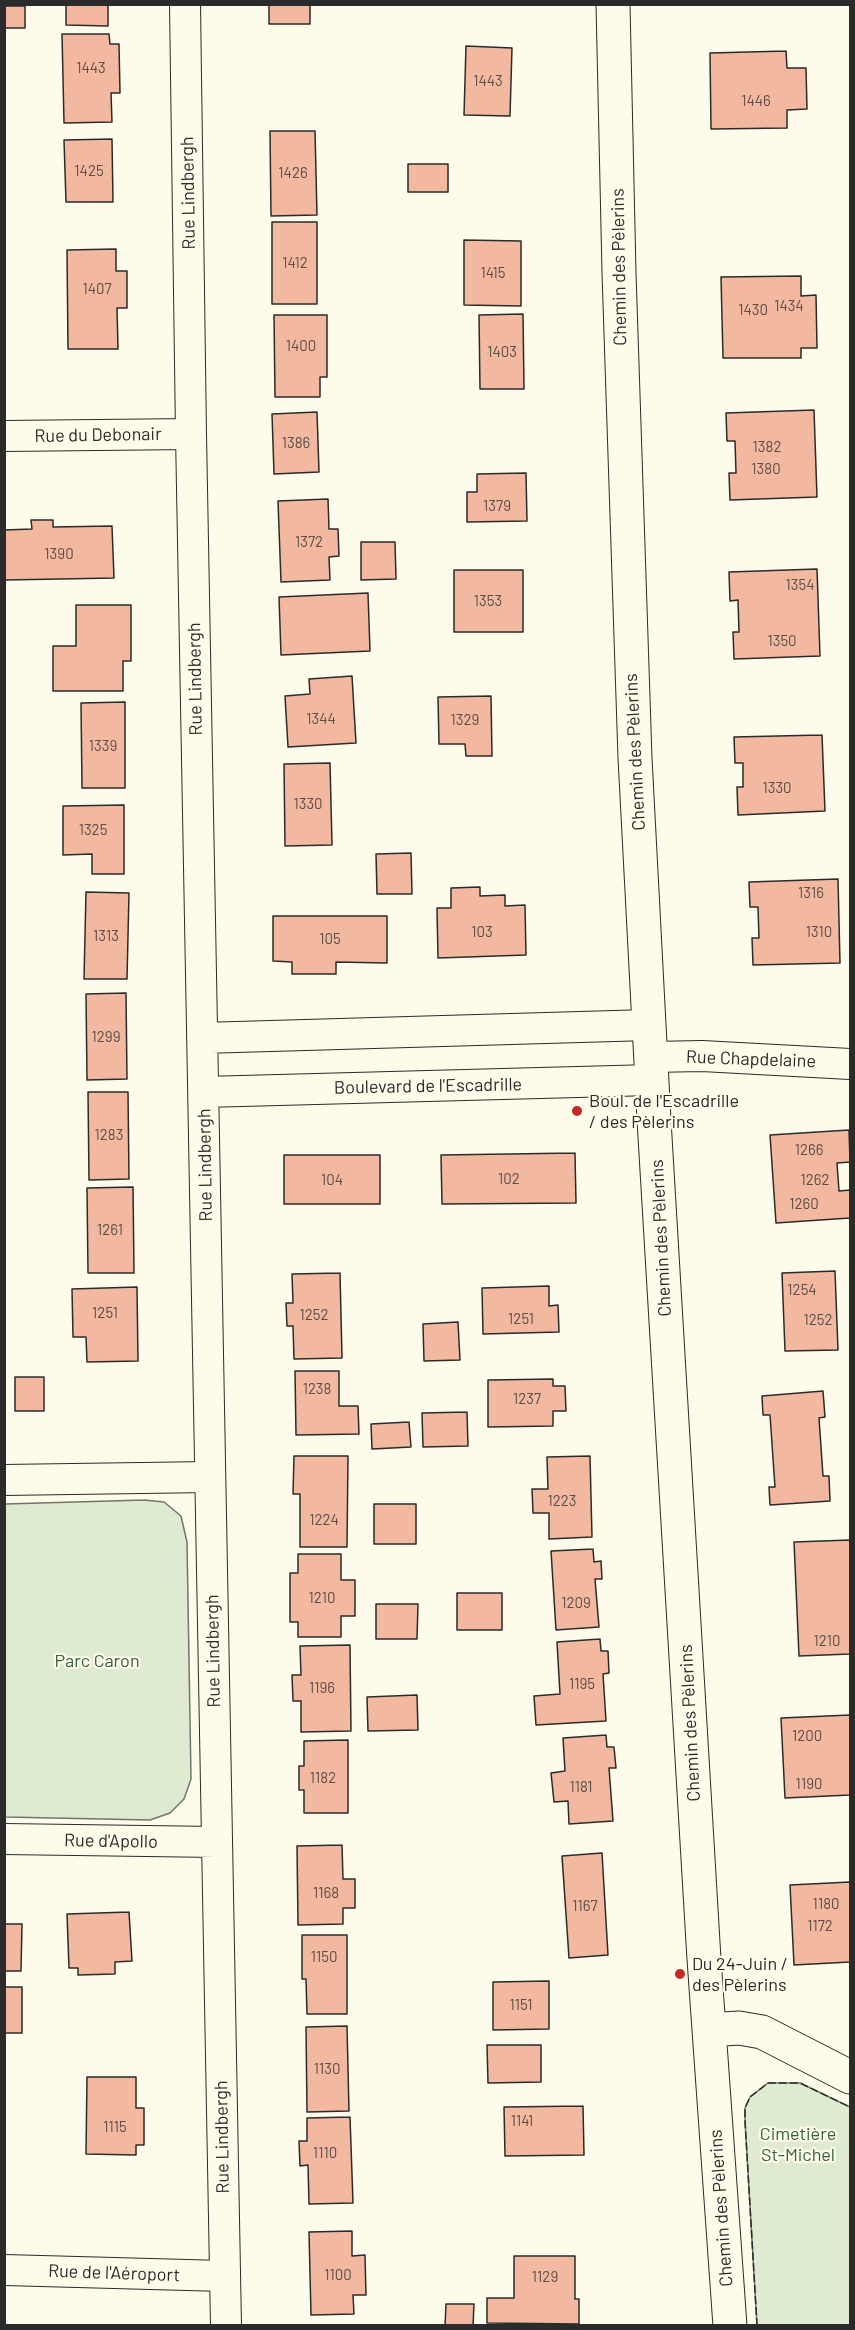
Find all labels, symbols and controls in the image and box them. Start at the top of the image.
house number: 1443 [76,59,106,77]
house number: 1443 [473,72,503,90]
house number: 1446 [741,92,771,110]
street label: Rue Lindbergh [176,136,200,250]
house number: 1425 [74,162,104,180]
house number: 1426 [278,164,308,182]
street label: Chemin des Pèlerins [607,188,631,346]
house number: 1412 [282,254,308,272]
house number: 1415 [480,264,506,282]
house number: 1407 [82,280,112,298]
house number: 1434 [774,297,804,315]
house number: 1430 [738,301,768,319]
house number: 1400 [286,337,316,355]
house number: 1403 [487,343,517,361]
street label: Rue du Debonair [34,423,162,447]
house number: 1386 [282,434,310,452]
house number: 1382 [753,438,781,456]
house number: 1380 [751,460,781,478]
house number: 1379 [483,497,511,515]
house number: 1372 [295,533,323,551]
house number: 1390 [44,545,74,563]
house number: 1354 [786,576,814,594]
house number: 1353 [474,592,502,610]
street label: Rue Lindbergh [183,622,207,736]
house number: 1350 [767,632,797,650]
street label: Chemin des Pèlerins [620,673,650,831]
house number: 1344 [306,710,336,728]
house number: 1329 [451,711,479,729]
house number: 1339 [89,737,117,755]
house number: 1330 [762,779,792,797]
house number: 1330 [293,795,323,813]
house number: 1325 [79,821,107,839]
house number: 1316 [798,884,824,902]
house number: 103 [471,923,493,941]
house number: 1310 [806,923,832,941]
house number: 1313 [93,927,119,945]
house number: 105 [319,930,341,948]
house number: 1299 [92,1028,120,1046]
street label: Rue Chapdelaine [686,1046,816,1072]
street label: Boulevard de l'Escadrille [334,1074,522,1098]
place label: Boul. de l'Escadrille / des Pèlerins [589,1090,739,1132]
marker: Boul. de l'Escadrille / des Pèlerins [570,1104,584,1118]
street label: Rue Lindbergh [193,1108,217,1222]
house number: 1283 [95,1126,123,1144]
house number: 1266 [795,1141,823,1159]
street label: Chemin des Pèlerins [646,1159,676,1317]
house number: 102 [498,1170,520,1188]
house number: 104 [321,1171,343,1189]
house number: 1262 [800,1171,830,1189]
house number: 1260 [789,1195,819,1213]
house number: 1261 [97,1221,123,1239]
house number: 1254 [787,1281,817,1299]
house number: 1251 [92,1304,118,1322]
house number: 1252 [299,1306,329,1324]
house number: 1251 [508,1310,534,1328]
house number: 1252 [803,1311,833,1329]
house number: 1238 [303,1380,331,1398]
house number: 1237 [513,1390,541,1408]
house number: 1223 [548,1492,576,1510]
house number: 1224 [309,1511,339,1529]
house number: 1210 [309,1589,335,1607]
street label: Rue Lindbergh [201,1594,225,1708]
house number: 1209 [561,1594,591,1612]
house number: 1210 [814,1632,840,1650]
street label: Chemin des Pèlerins [675,1644,705,1802]
park label: Parc Caron [54,1650,140,1672]
house number: 1195 [569,1675,595,1693]
house number: 1196 [309,1679,335,1697]
house number: 1200 [792,1727,822,1745]
house number: 1182 [310,1769,336,1787]
house number: 1190 [796,1775,822,1793]
house number: 1181 [569,1778,593,1796]
street label: Rue d'Apollo [64,1829,158,1853]
house number: 1168 [313,1884,339,1902]
house number: 1180 [813,1895,839,1913]
house number: 1167 [572,1897,598,1915]
house number: 1172 [807,1917,833,1935]
house number: 1150 [311,1948,337,1966]
place label: Du 24-Juin / des Pèlerins [692,1953,788,1996]
marker: Du 24-Juin / des Pèlerins [673,1967,687,1981]
house number: 1151 [509,1996,533,2014]
house number: 1130 [314,2060,340,2078]
street label: Rue Lindbergh [210,2080,234,2194]
house number: 1141 [511,2112,533,2130]
house number: 1115 [103,2118,127,2136]
park label: Cimetière St-Michel [760,2123,836,2166]
street label: Chemin des Pèlerins [705,2129,737,2287]
house number: 1110 [313,2144,337,2162]
street label: Rue de l'Aéroport [48,2260,180,2286]
house number: 1100 [324,2266,352,2284]
house number: 1129 [532,2268,558,2286]

